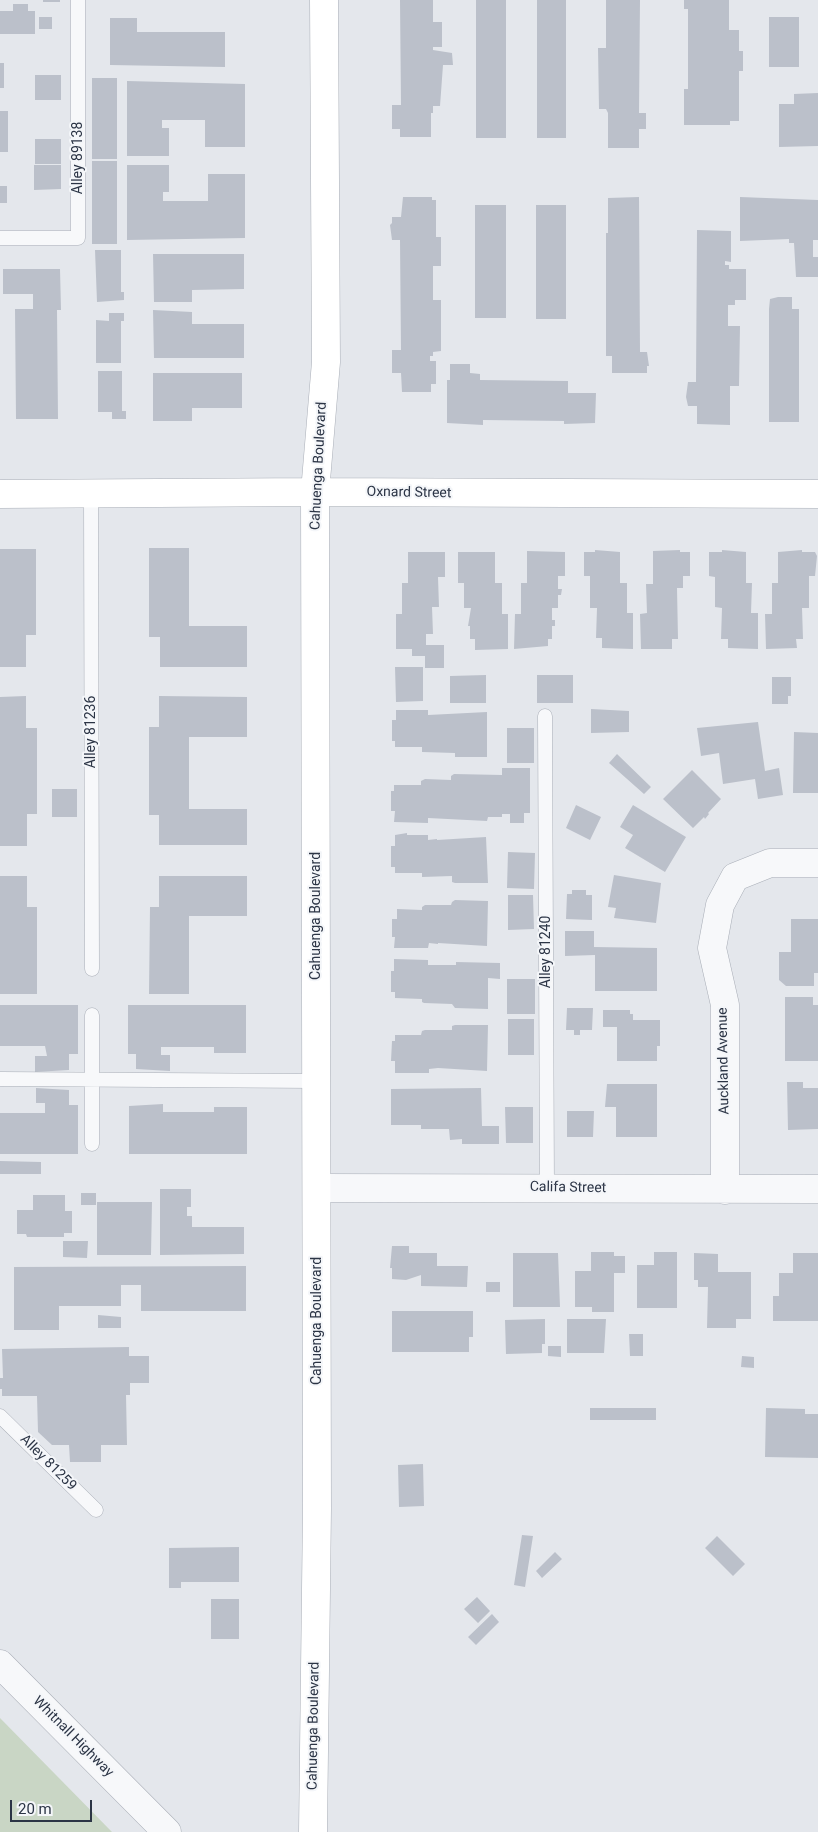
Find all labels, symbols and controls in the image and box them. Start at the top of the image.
street label: Alley 89138 [70,122,86,194]
street label: Cahuenga Boulevard [307,402,331,530]
street label: Oxnard Street [366,484,452,502]
street label: Alley 81236 [83,696,99,768]
street label: Cahuenga Boulevard [308,852,324,980]
street label: Alley 81240 [538,916,554,988]
street label: Auckland Avenue [715,1007,733,1115]
street label: Califa Street [530,1179,606,1197]
street label: Cahuenga Boulevard [309,1257,325,1385]
street label: Alley 81259 [16,1431,80,1495]
street label: Cahuenga Boulevard [304,1662,324,1790]
street label: Whitnall Highway [29,1693,117,1781]
scale bar [12,1790,95,1822]
text: 20 m [18,1800,52,1818]

